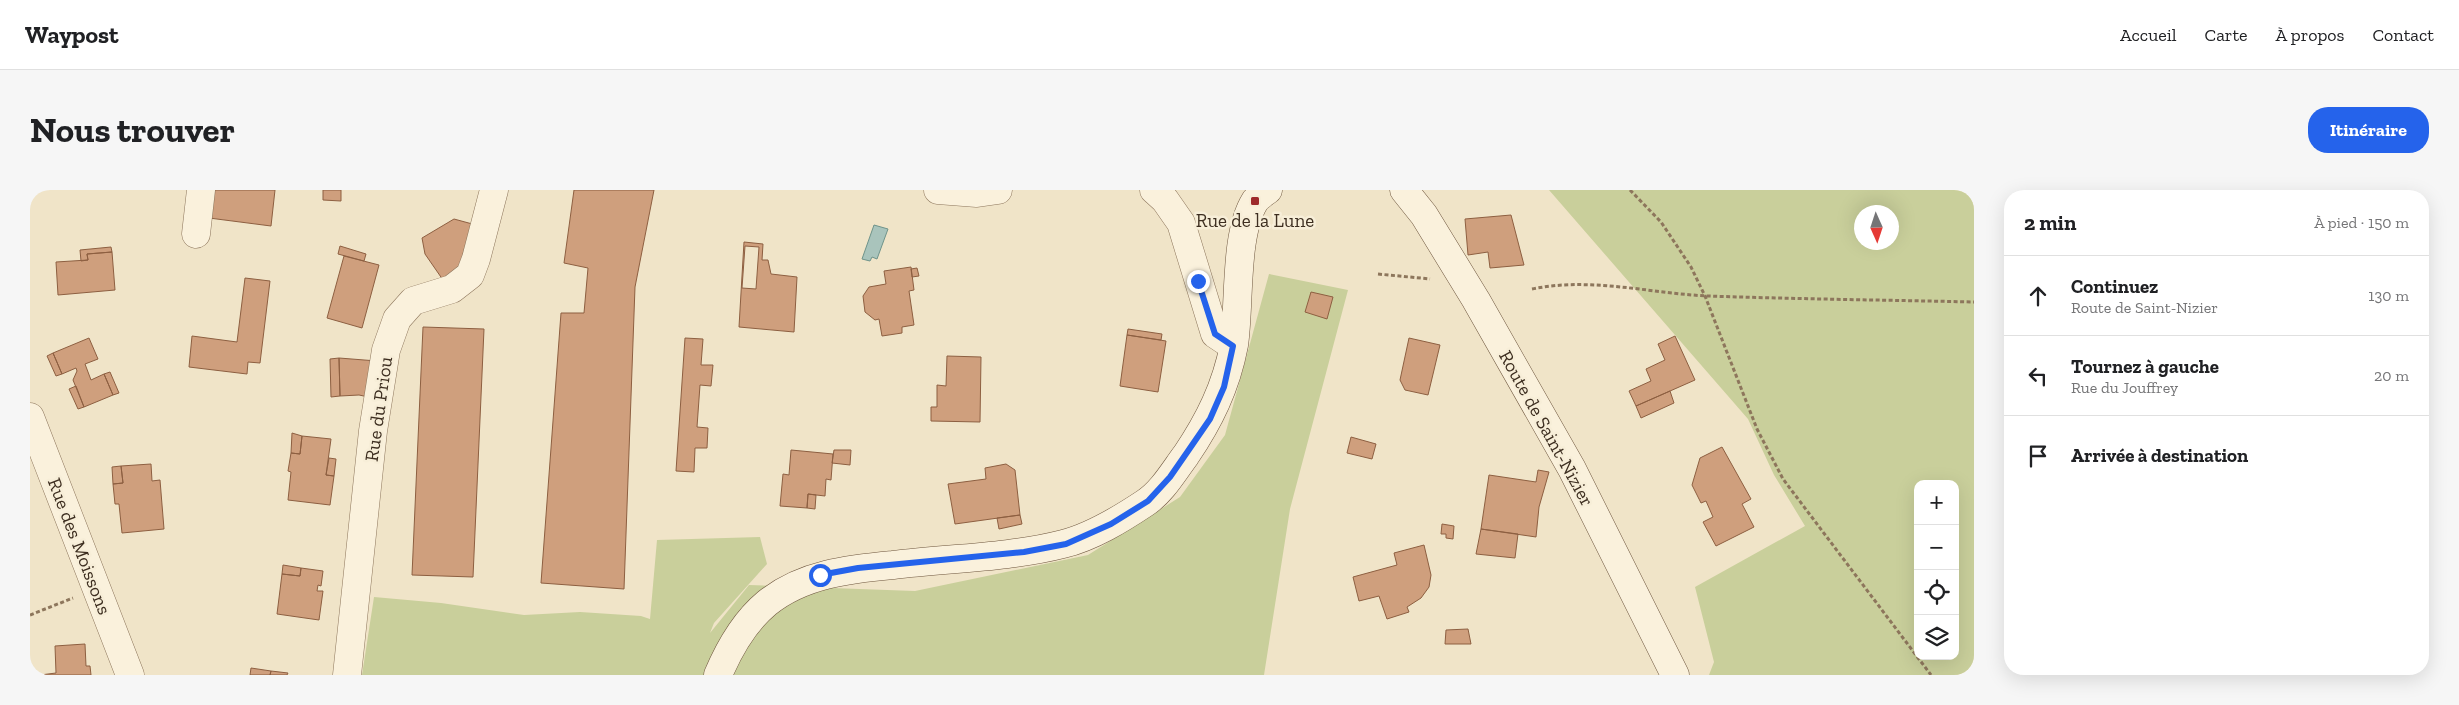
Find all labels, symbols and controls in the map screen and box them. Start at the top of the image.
text: Waypost [25,20,119,49]
text: Accueil [2120,24,2177,46]
text: Carte [2205,24,2248,46]
text: À propos [2276,24,2344,46]
text: Contact [2372,24,2434,46]
button: Itinéraire [2308,107,2429,153]
text: Nous trouver [30,109,235,151]
marker: Rue de la Lune [1249,195,1261,207]
north arrow [1854,205,1899,250]
place label: Rue de la Lune [1196,209,1314,232]
text: 2 min [2024,210,2076,235]
text: À pied · 150 m [2314,213,2409,232]
route end [1187,270,1210,293]
text: Continuez [2071,275,2158,298]
icon: ahead [2024,282,2052,310]
text: 130 m [2368,286,2409,305]
text: Route de Saint-Nizier [2071,298,2218,317]
street label: Route de Saint-Nizier [1494,346,1599,510]
street label: Rue du Priou [360,355,397,463]
text: Tournez à gauche [2071,355,2219,378]
icon: left [2024,362,2052,390]
text: 20 m [2374,366,2409,385]
text: Rue du Jouffrey [2071,378,2178,397]
icon: arrive [2024,442,2052,470]
text: Arrivée à destination [2071,444,2248,467]
street label: Rue des Moissons [43,475,116,618]
map controls [1914,480,1959,660]
button: + [1914,480,1959,525]
button: − [1914,525,1959,570]
route start [809,564,832,587]
button: locate [1914,570,1959,615]
button: layers [1914,615,1959,660]

